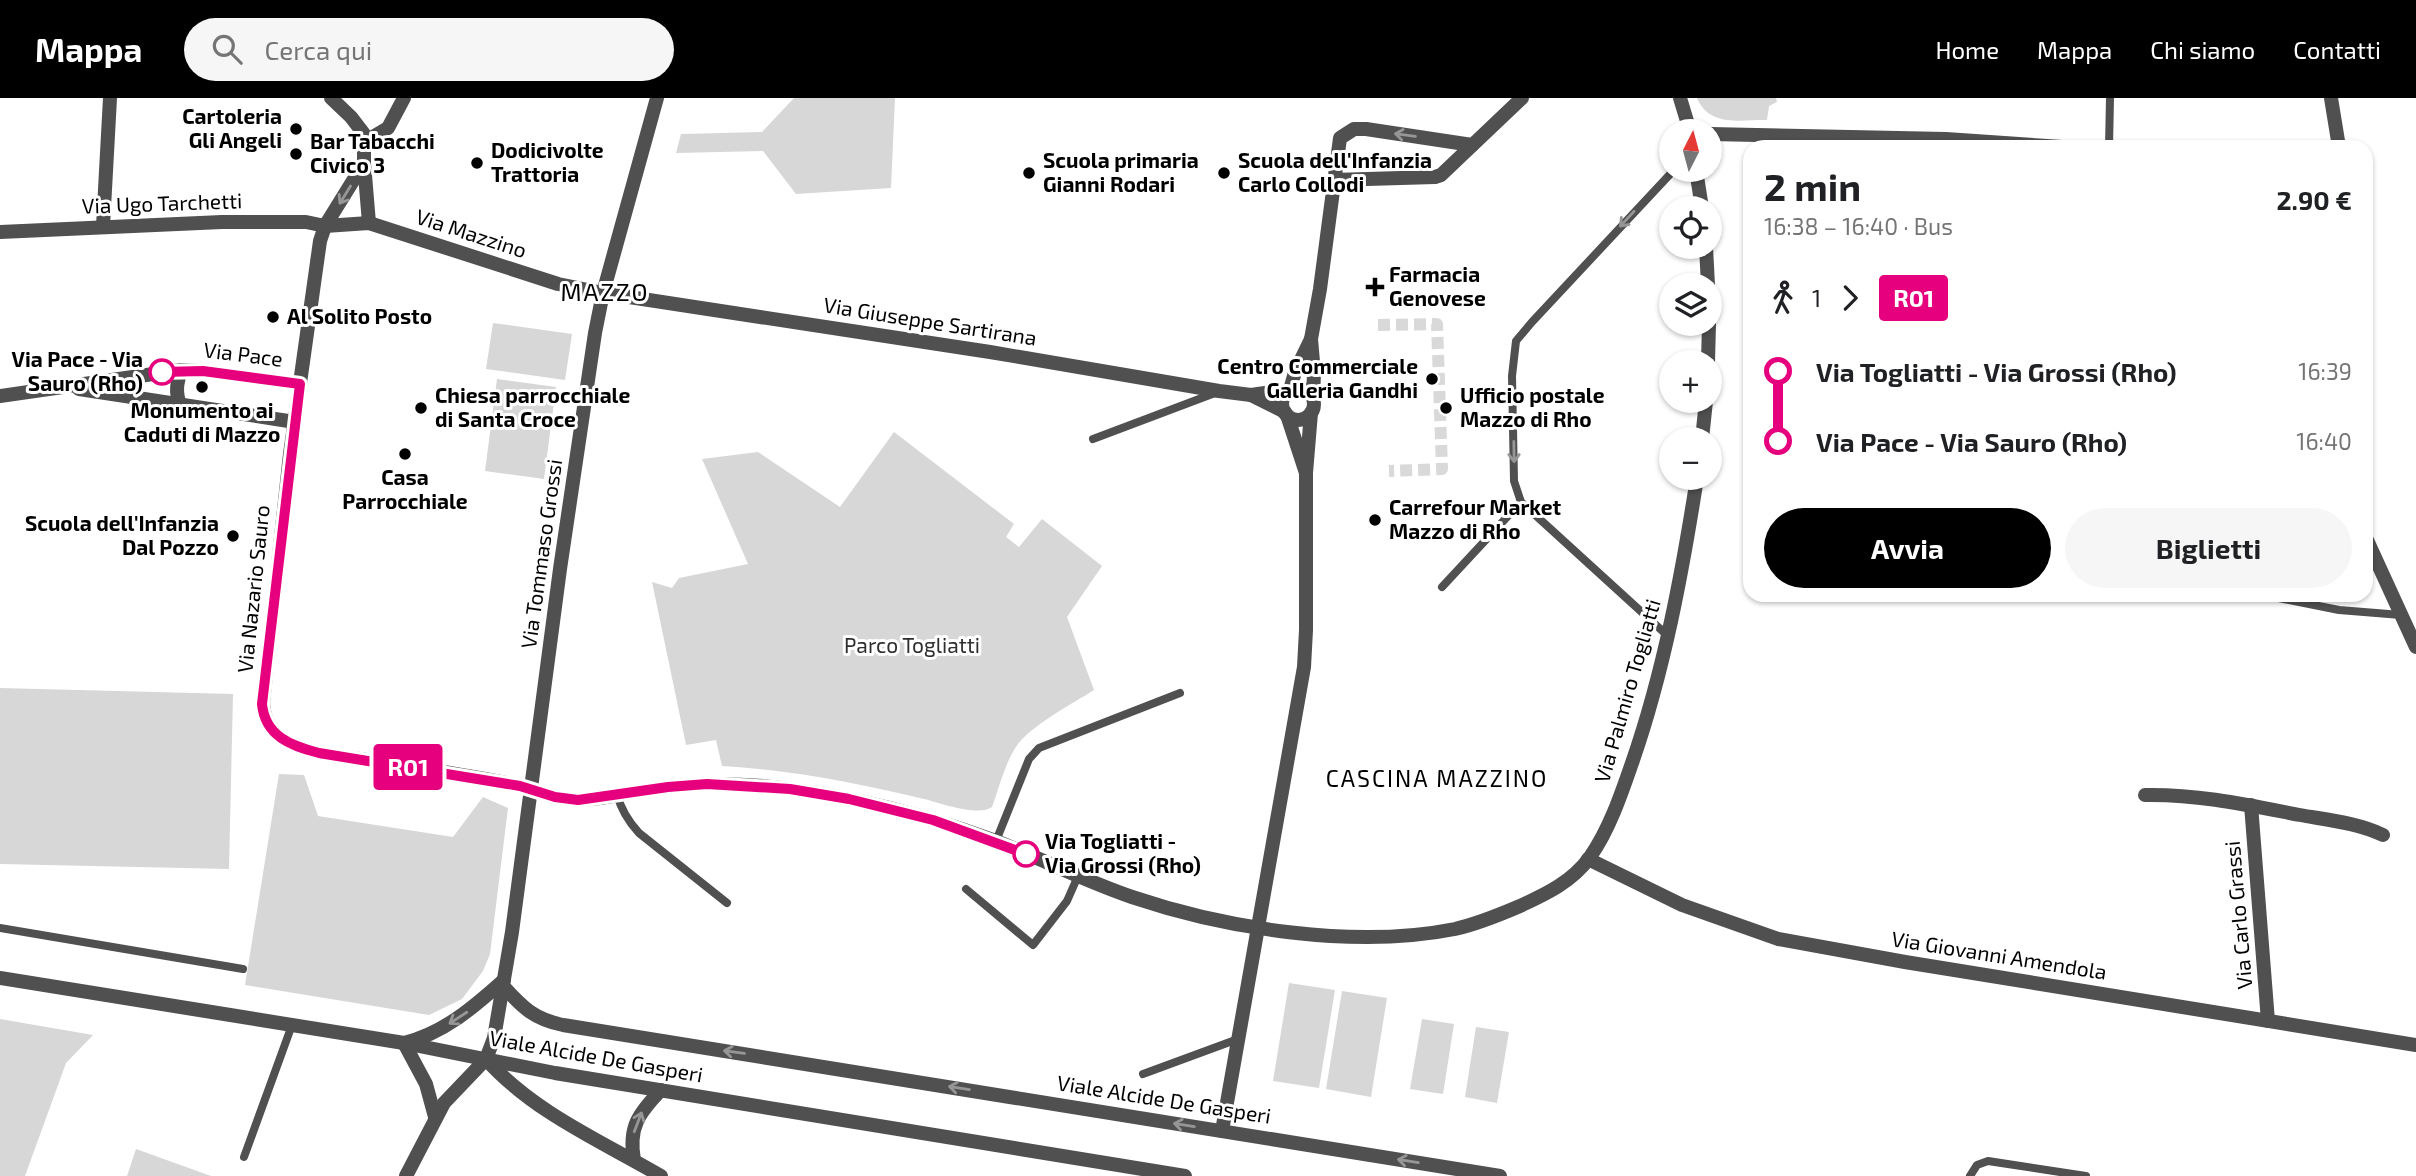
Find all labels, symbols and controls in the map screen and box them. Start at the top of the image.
search box [184,18,674,81]
text: Mappa [35,29,142,69]
icon: search [208,30,246,68]
text: Cerca qui [264,34,372,65]
text: Home [1935,35,1999,64]
text: Mappa [2037,35,2112,64]
text: Chi siamo [2150,35,2255,64]
text: Contatti [2293,35,2381,64]
place label: Cartoleria Gli Angeli [182,103,282,152]
north arrow [1659,119,1722,182]
map controls [1659,119,1722,490]
marker: Cartoleria Gli Angeli [288,121,304,137]
place label: Bar Tabacchi Civico 3 [310,128,435,177]
one-way arrow [1394,128,1417,141]
place label: Dodicivolte Trattoria [491,137,604,186]
marker: Bar Tabacchi Civico 3 [288,146,304,162]
place label: Scuola primaria Gianni Rodari [1043,147,1199,196]
place label: Scuola dell'Infanzia Carlo Collodi [1238,147,1432,196]
marker: Dodicivolte Trattoria [469,155,485,171]
text: 2 min [1764,163,1861,209]
marker: Scuola primaria Gianni Rodari [1021,165,1037,181]
marker: Scuola dell'Infanzia Carlo Collodi [1216,165,1232,181]
text: 2.90 € [2276,184,2352,215]
one-way arrow [337,185,352,204]
street label: Via Ugo Tarchetti [81,187,243,218]
button: locate [1659,196,1722,259]
street label: Via Mazzino [413,203,530,262]
one-way arrow [1619,210,1636,227]
text: 16:38 – 16:40 · Bus [1764,212,1953,240]
place label: Farmacia Genovese [1389,261,1486,310]
button: layers [1659,273,1722,336]
district label: MAZZO [560,277,650,306]
marker: Farmacia Genovese [1367,279,1383,295]
icon: walk [1764,279,1802,317]
icon: forward [1831,279,1869,317]
text: R01 [1893,283,1934,312]
text: 1 [1812,284,1821,312]
street label: Via Giuseppe Sartirana [822,291,1039,350]
place label: Al Solito Posto [287,303,432,328]
marker: Al Solito Posto [265,309,281,325]
street label: Via Pace [202,336,284,371]
place label: Via Pace - Via Sauro (Rho) [12,346,143,395]
button: + [1659,350,1722,413]
place label: Centro Commerciale Galleria Gandhi [1217,353,1418,402]
text: Via Togliatti - Via Grossi (Rho) [1816,356,2177,387]
text: 16:39 [2298,357,2352,385]
marker: Via Pace - Via Sauro (Rho) [149,359,175,385]
marker: Centro Commerciale Galleria Gandhi [1424,371,1440,387]
marker: Monumento ai Caduti di Mazzo [194,379,210,395]
place label: Chiesa parrocchiale di Santa Croce [435,382,630,431]
place label: Ufficio postale Mazzo di Rho [1460,382,1605,431]
place label: Monumento ai Caduti di Mazzo [124,397,280,446]
marker: Chiesa parrocchiale di Santa Croce [413,400,429,416]
marker: Ufficio postale Mazzo di Rho [1438,400,1454,416]
text: Via Pace - Via Sauro (Rho) [1816,426,2127,457]
button: − [1659,427,1722,490]
text: 16:40 [2296,427,2352,455]
one-way arrow [1507,441,1520,464]
marker: Casa Parrocchiale [397,446,413,462]
street label: Via Tommaso Grossi [515,458,566,650]
place label: Casa Parrocchiale [342,464,468,513]
place label: Carrefour Market Mazzo di Rho [1389,494,1562,543]
street label: Via Nazario Sauro [231,504,274,674]
button: Avvia [1764,508,2051,588]
button: Biglietti [2065,508,2352,588]
place label: Scuola dell'Infanzia Dal Pozzo [25,510,219,559]
marker: Carrefour Market Mazzo di Rho [1367,512,1383,528]
marker: Scuola dell'Infanzia Dal Pozzo [225,528,241,544]
street label: Via Palmiro Togliatti [1588,596,1665,785]
park label: Parco Togliatti [844,632,980,657]
line badge: R01 [368,744,448,790]
text: R01 [387,752,429,781]
district label: CASCINA MAZZINO [1326,764,1548,792]
place label: Via Togliatti - Via Grossi (Rho) [1045,828,1201,877]
street label: Via Carlo Grassi [2219,840,2256,990]
marker: Via Togliatti - Via Grossi (Rho) [1013,841,1039,867]
street label: Via Giovanni Amendola [1890,925,2109,984]
one-way arrow [449,1011,468,1026]
street label: Viale Alcide De Gasperi [488,1024,705,1087]
one-way arrow [724,1045,746,1058]
street label: Viale Alcide De Gasperi [1055,1069,1273,1128]
one-way arrow [948,1081,971,1094]
one-way arrow [632,1111,645,1133]
one-way arrow [1173,1118,1195,1131]
one-way arrow [1397,1154,1420,1167]

